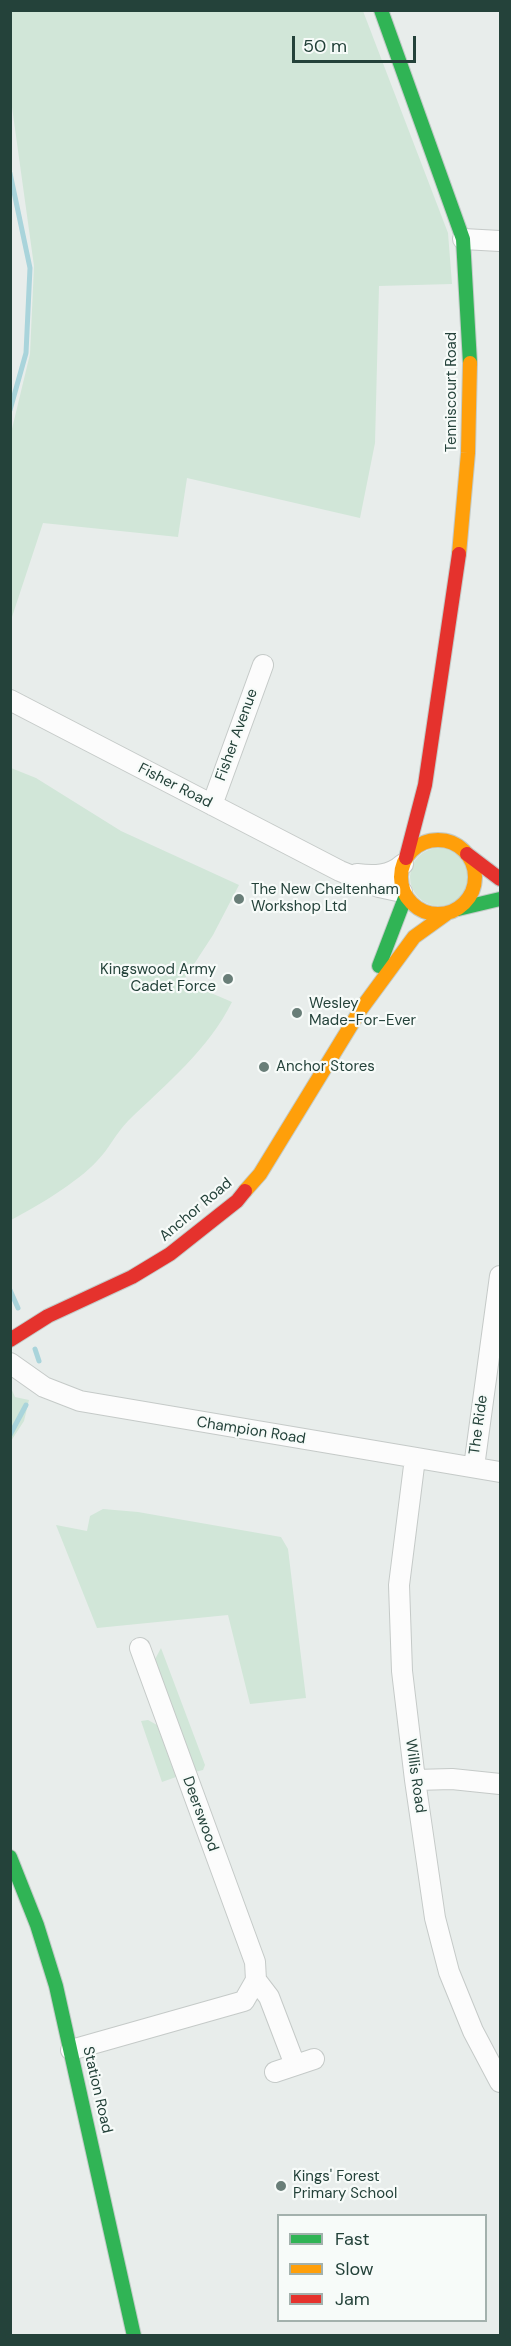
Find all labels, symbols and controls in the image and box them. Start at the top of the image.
scale bar [295,24,420,62]
text: 50 m [303,34,347,58]
street label: Tenniscourt Road [443,332,461,452]
street label: Fisher Avenue [212,686,262,784]
street label: Fisher Road [135,760,215,812]
place label: The New Cheltenham Workshop Ltd [251,881,399,916]
marker: The New Cheltenham Workshop Ltd [232,892,246,906]
place label: Kingswood Army Cadet Force [100,961,216,996]
marker: Kingswood Army Cadet Force [221,972,235,986]
place label: Wesley Made-For-Ever [309,995,416,1030]
marker: Wesley Made-For-Ever [290,1006,304,1020]
place label: Anchor Stores [276,1058,375,1076]
marker: Anchor Stores [257,1060,271,1074]
street label: Anchor Road [156,1174,236,1246]
street label: The Ride [466,1394,492,1456]
street label: Champion Road [195,1413,307,1449]
street label: Willis Road [401,1738,429,1814]
street label: Deerswood [178,1774,222,1854]
street label: Station Road [78,2045,116,2135]
place label: Kings' Forest Primary School [293,2168,397,2203]
marker: Kings' Forest Primary School [274,2179,288,2193]
legend [277,2214,487,2322]
text: Fast [335,2227,370,2251]
text: Slow [335,2257,374,2281]
text: Jam [335,2287,370,2311]

